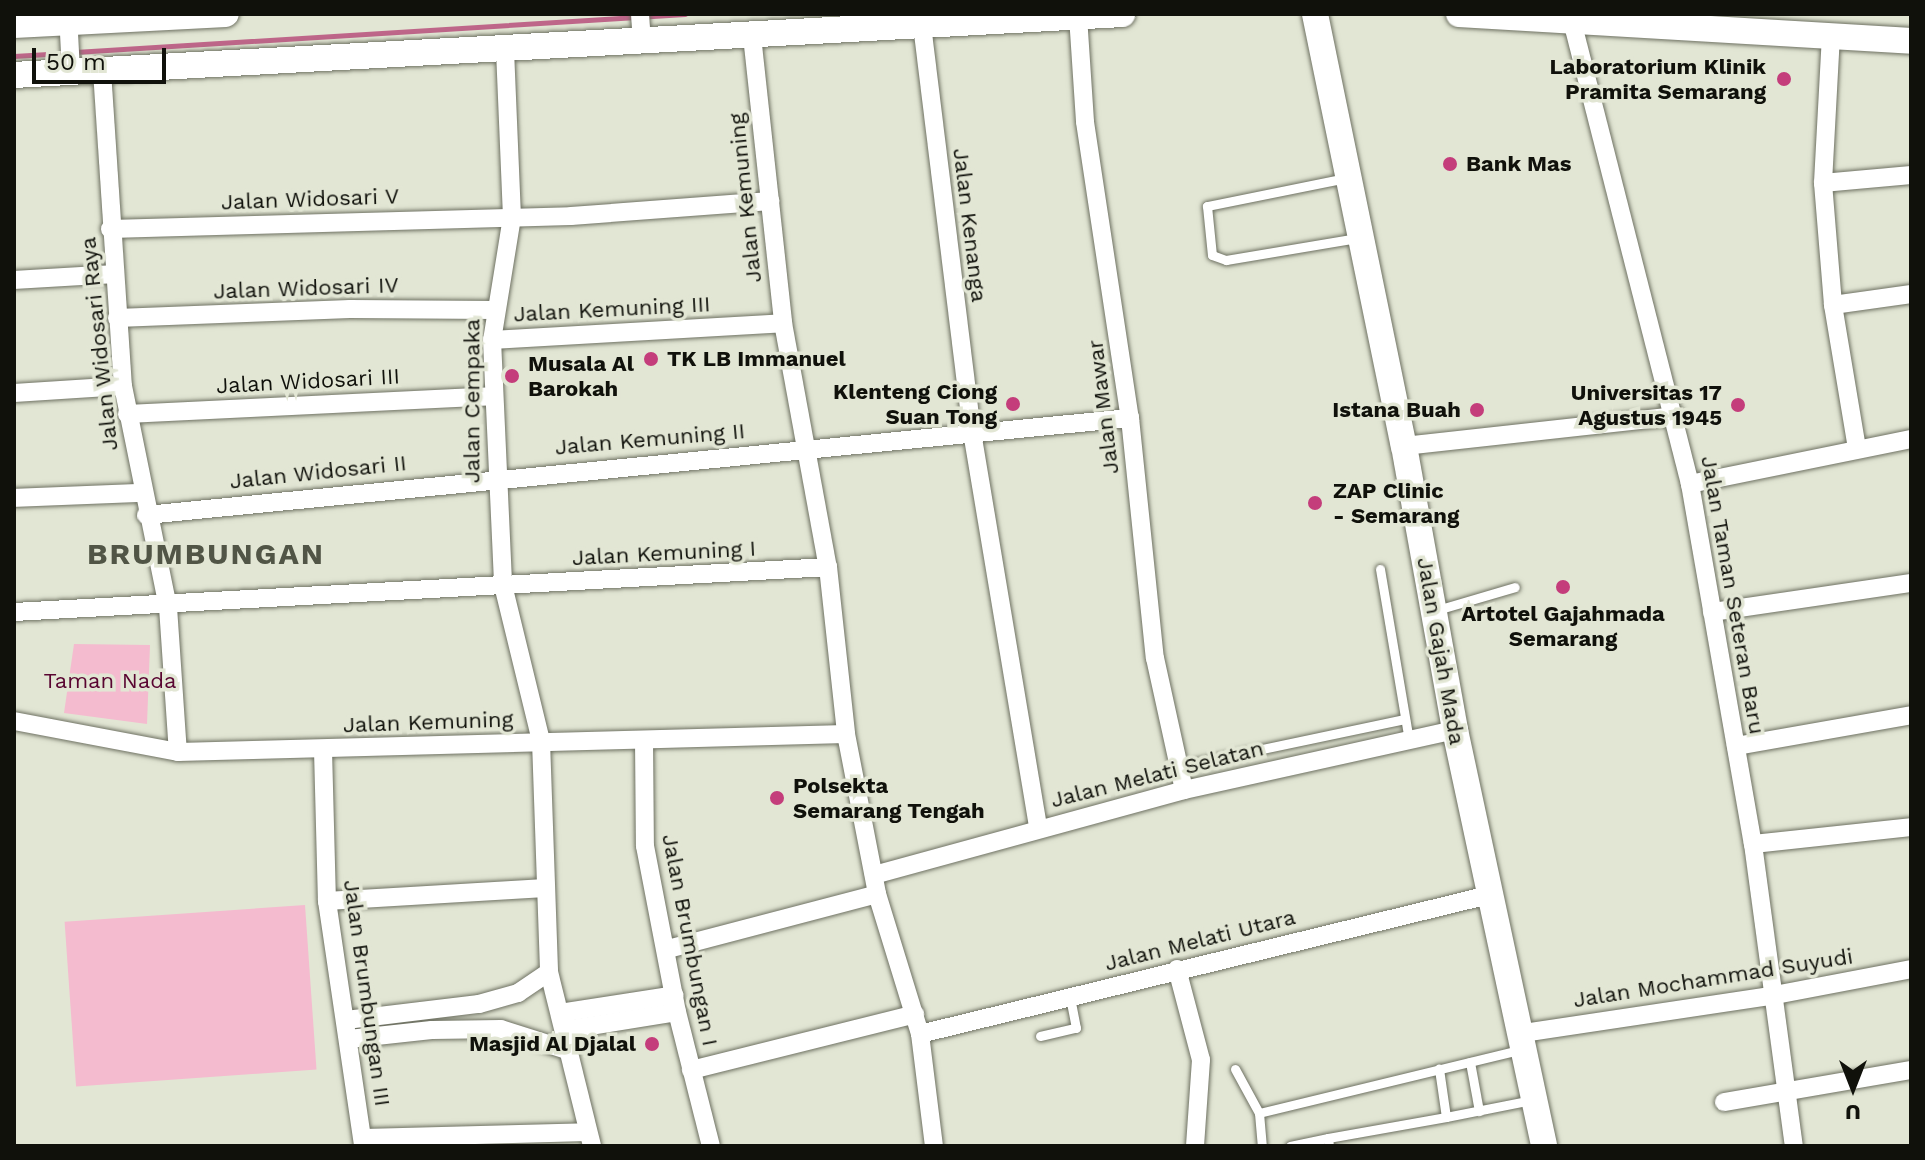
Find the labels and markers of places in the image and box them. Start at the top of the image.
place label: Laboratorium Klinik Pramita Semarang [1550,53,1766,104]
marker: Laboratorium Klinik Pramita Semarang [1773,68,1795,90]
place label: Bank Mas [1466,151,1572,177]
marker: Bank Mas [1441,155,1459,173]
place label: TK LB Immanuel [667,346,846,372]
place label: Musala Al Barokah [528,350,635,402]
marker: TK LB Immanuel [642,350,660,368]
marker: Musala Al Barokah [503,367,521,385]
place label: Klenteng Ciong Suan Tong [833,378,997,430]
place label: Universitas 17 Agustus 1945 [1571,379,1722,430]
marker: Klenteng Ciong Suan Tong [1004,395,1022,413]
marker: Universitas 17 Agustus 1945 [1729,396,1747,414]
place label: Istana Buah [1332,397,1461,423]
marker: Istana Buah [1468,401,1486,419]
place label: ZAP Clinic - Semarang [1333,477,1459,528]
marker: ZAP Clinic - Semarang [1304,492,1326,514]
marker: Artotel Gajahmada Semarang [1554,578,1572,596]
place label: Artotel Gajahmada Semarang [1461,600,1665,652]
place label: Polsekta Semarang Tengah [793,772,985,824]
marker: Polsekta Semarang Tengah [768,789,786,807]
place label: Masjid Al Djalal [468,1031,636,1057]
marker: Masjid Al Djalal [643,1035,661,1053]

